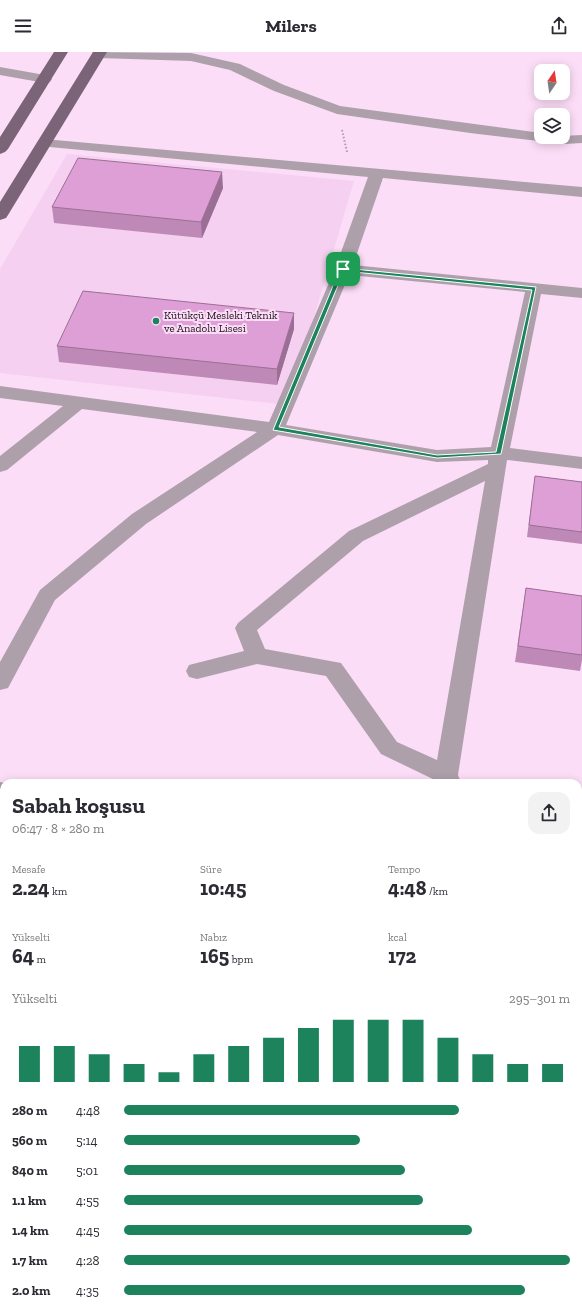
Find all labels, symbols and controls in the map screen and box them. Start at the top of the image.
icon: menu [12,15,34,37]
text: Milers [265,15,317,37]
icon: share [548,15,570,37]
north arrow [534,64,570,100]
map controls [534,64,570,144]
button: layers [534,108,570,144]
pin [326,252,360,286]
icon: arrive [332,258,354,280]
place label: Kütükçü Mesleki Teknik ve Anadolu Lisesi [164,309,278,335]
marker: Kütükçü Mesleki Teknik ve Anadolu Lisesi [151,316,161,326]
text: Sabah koşusu [12,792,145,819]
button: share [528,792,570,834]
text: 06:47 · 8 × 280 m [12,821,104,836]
text: Mesafe [12,863,45,876]
text: Süre [200,863,222,876]
text: Tempo [388,863,420,876]
text: 2.24 [12,876,49,900]
text: 10:45 [200,876,246,900]
text: 4:48 [388,876,427,900]
text: km [49,885,67,898]
text: /km [427,885,448,898]
text: Yükselti [12,931,50,944]
text: Nabız [200,931,227,944]
text: kcal [388,931,407,944]
text: 64 [12,944,34,968]
text: 165 [200,944,229,968]
text: 172 [388,944,416,968]
text: m [34,953,46,966]
text: bpm [229,953,253,966]
text: Yükselti [12,991,57,1006]
text: 295–301 m [509,991,570,1006]
text: 280 m [12,1103,47,1118]
text: 4:48 [76,1103,100,1118]
text: 560 m [12,1133,47,1148]
text: 5:14 [76,1133,98,1148]
text: 840 m [12,1163,48,1178]
text: 5:01 [76,1163,98,1178]
text: 1.1 km [12,1193,46,1208]
text: 4:55 [76,1193,99,1208]
text: 1.4 km [12,1223,49,1238]
text: 4:45 [76,1223,100,1238]
text: 1.7 km [12,1253,47,1268]
text: 4:28 [76,1253,100,1268]
text: 2.0 km [12,1283,50,1298]
text: 4:35 [76,1283,99,1298]

